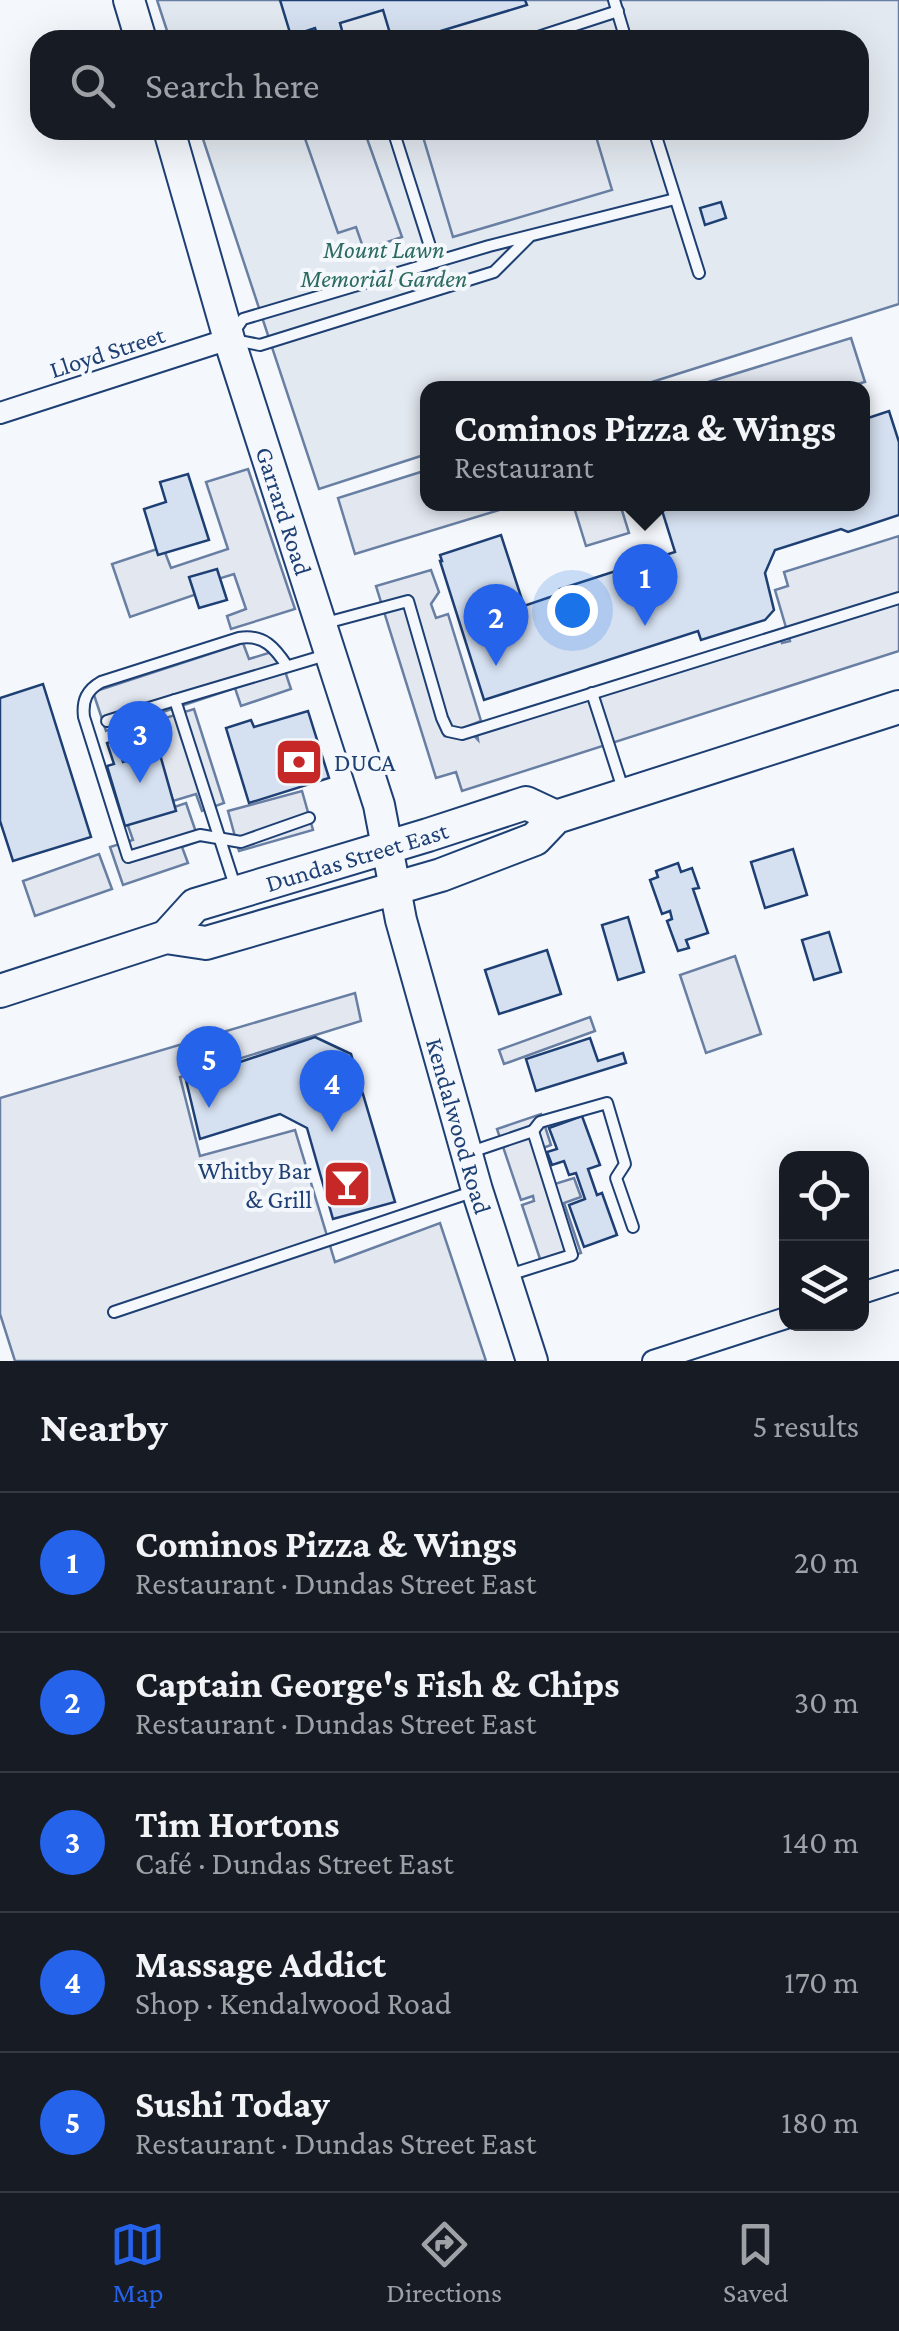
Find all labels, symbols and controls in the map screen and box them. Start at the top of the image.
search box [30,30,869,140]
icon: search [65,58,120,113]
text: Search here [145,64,319,106]
park label: Mount Lawn Memorial Garden [300,236,467,292]
street label: Lloyd Street [46,321,169,384]
popup [420,381,870,511]
text: Cominos Pizza & Wings [454,407,836,449]
street label: Garrard Road [251,443,318,578]
text: Restaurant [454,449,594,485]
pin: 1 [612,544,678,626]
pin: 2 [464,584,528,666]
your location [547,585,598,636]
pin: 3 [108,700,172,783]
bank icon: DUCA [273,736,325,788]
place label: DUCA [334,749,396,776]
street label: Dundas Street East [262,816,452,897]
pin: 5 [176,1026,242,1108]
street label: Kendalwood Road [421,1035,497,1217]
pin: 4 [300,1050,364,1132]
map controls [779,1151,869,1331]
button: locate [779,1151,869,1241]
place label: Whitby Bar & Grill [198,1157,312,1213]
bar icon: Whitby Bar & Grill [321,1158,373,1210]
button: layers [779,1241,869,1331]
text: Nearby [40,1403,168,1450]
text: 5 results [752,1408,859,1444]
text: Cominos Pizza & Wings [135,1523,517,1565]
text: 1 [67,1544,78,1580]
text: 20 m [794,1544,859,1580]
text: Restaurant · Dundas Street East [135,1565,536,1601]
text: Captain George's Fish & Chips [135,1663,620,1705]
text: 2 [64,1684,81,1720]
text: 30 m [794,1684,859,1720]
text: Restaurant · Dundas Street East [135,1705,536,1741]
text: Tim Hortons [135,1803,340,1845]
text: 3 [65,1824,80,1860]
text: 140 m [782,1824,859,1860]
text: Café · Dundas Street East [135,1845,454,1881]
text: Massage Addict [135,1943,386,1985]
text: 4 [64,1964,81,2000]
text: 170 m [784,1964,859,2000]
text: Shop · Kendalwood Road [135,1985,452,2021]
text: Sushi Today [135,2083,330,2125]
text: 5 [65,2104,80,2140]
text: 180 m [781,2104,859,2140]
text: Restaurant · Dundas Street East [135,2125,536,2161]
tab: Map [110,2217,165,2308]
tab: Directions [386,2217,502,2308]
tab: Saved [723,2217,789,2308]

